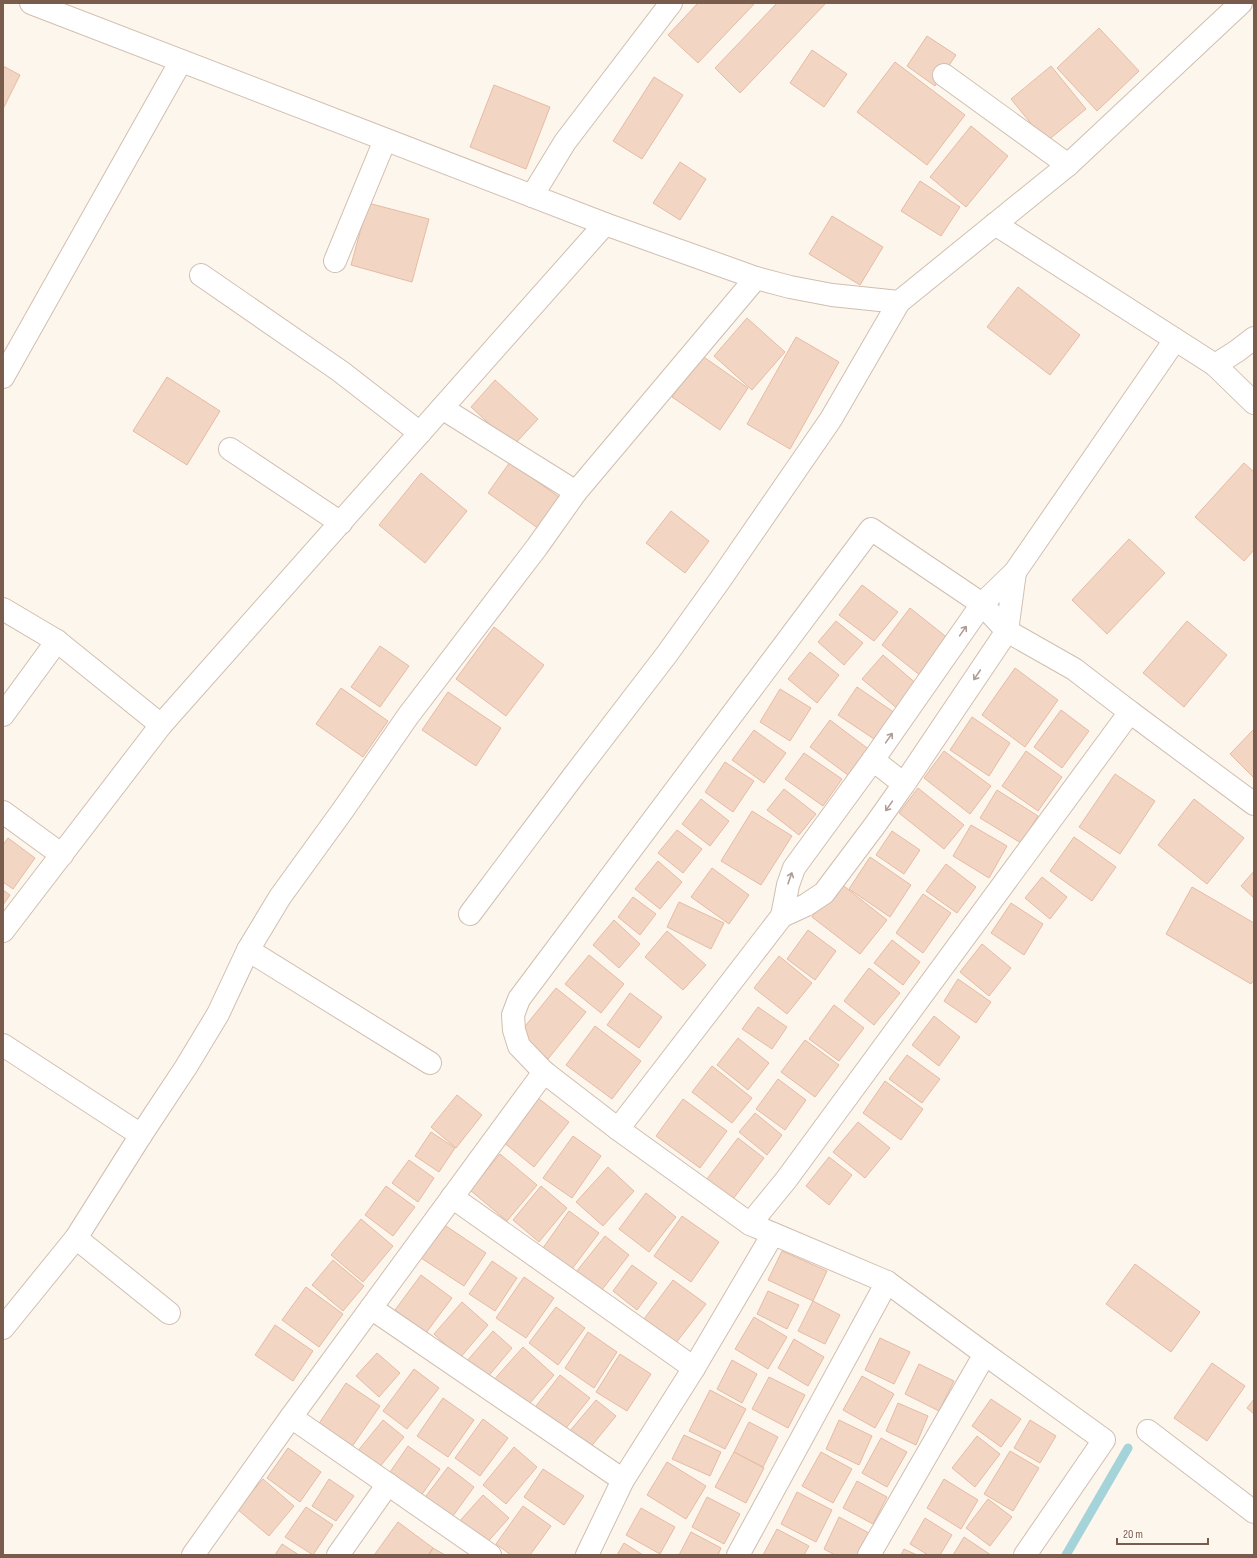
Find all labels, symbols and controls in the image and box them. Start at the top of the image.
one-way arrow [959,626,967,637]
one-way arrow [973,669,981,680]
one-way arrow [885,733,893,744]
one-way arrow [885,800,893,811]
one-way arrow [787,872,794,885]
scale bar [1117,1520,1208,1546]
text: 20 m [1123,1527,1143,1542]

